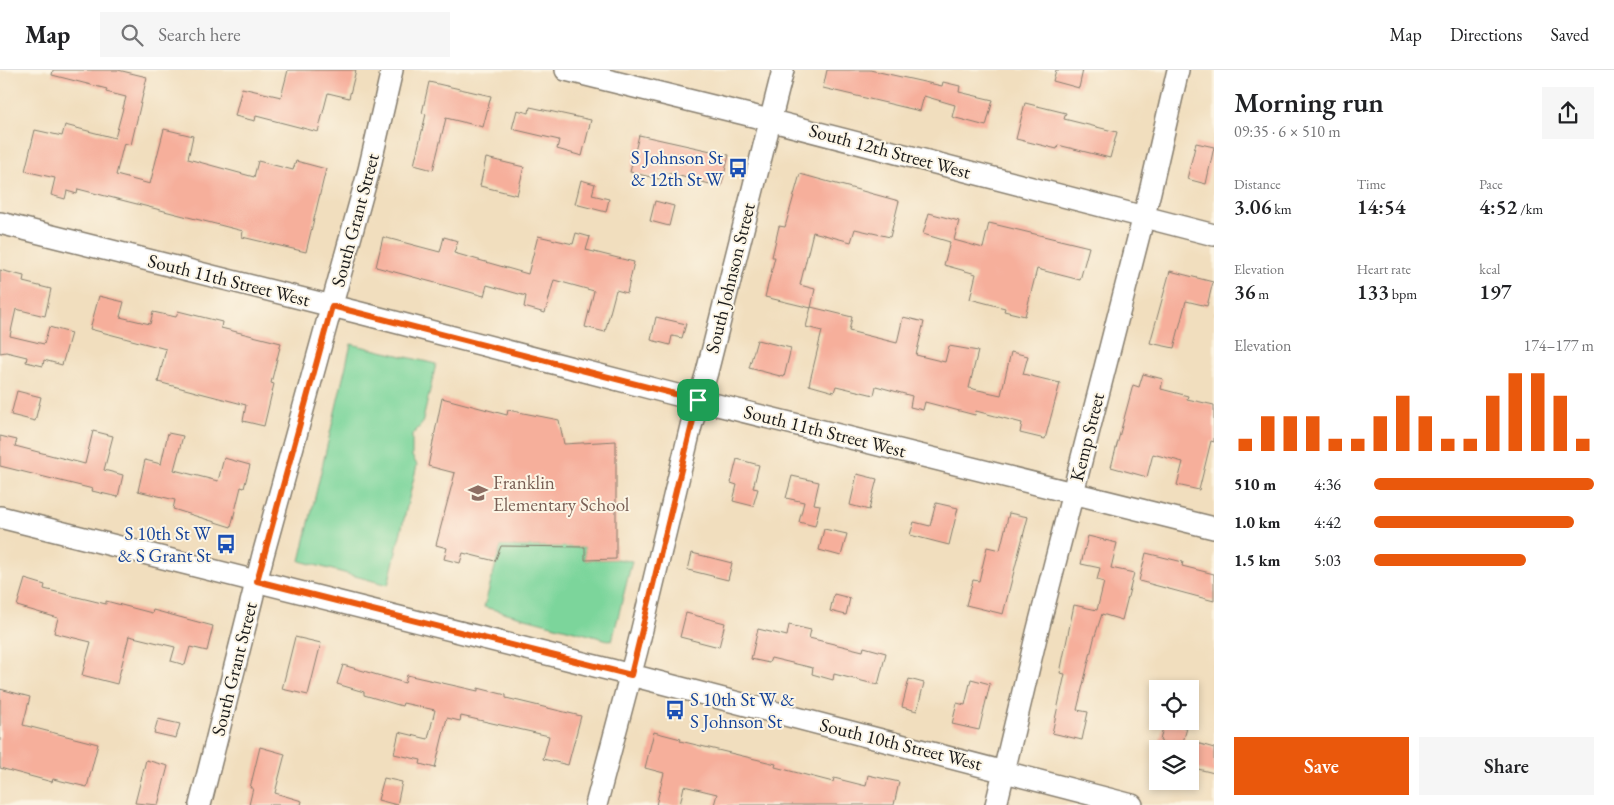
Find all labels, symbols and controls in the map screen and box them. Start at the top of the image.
search box [100,12,450,57]
text: Map [25,19,70,50]
icon: search [118,21,146,49]
text: Search here [158,22,241,47]
text: Map [1390,23,1422,46]
text: Directions [1450,23,1522,46]
text: Saved [1550,23,1589,46]
text: Morning run [1234,84,1384,120]
button: share [1542,87,1594,139]
street label: South 12th Street West [807,117,974,185]
text: 09:35 · 6 × 510 m [1234,121,1341,142]
place label: S Johnson St & 12th St W [631,145,724,192]
street label: South Grant Street [325,151,385,289]
bus stop icon: S Johnson St & 12th St W [727,157,749,179]
text: Distance [1234,175,1281,193]
text: Time [1357,175,1386,193]
text: Pace [1479,175,1503,193]
text: 3.06 [1234,193,1271,220]
text: 14:54 [1357,193,1405,220]
text: 4:52 [1479,193,1517,220]
street label: South Johnson Street [699,200,761,356]
text: km [1271,200,1292,218]
text: /km [1517,200,1543,218]
street label: South 11th Street West [145,248,313,312]
text: Elevation [1234,260,1284,278]
text: Heart rate [1357,260,1411,278]
text: kcal [1479,260,1500,278]
text: 36 [1234,278,1256,305]
text: 133 [1357,278,1389,305]
text: 197 [1479,278,1512,305]
text: m [1256,285,1269,303]
text: bpm [1389,285,1417,303]
text: Elevation [1234,335,1292,356]
text: 174–177 m [1523,335,1594,356]
pin [677,379,719,421]
icon: arrive [684,386,712,414]
street label: Kemp Street [1064,390,1110,484]
street label: South 11th Street West [741,399,909,463]
place label: Franklin Elementary School [493,470,630,517]
text: 510 m [1234,474,1276,495]
text: 4:36 [1314,474,1341,495]
school or university icon: Franklin Elementary School [467,482,489,504]
text: 1.0 km [1234,512,1280,533]
text: 4:42 [1314,512,1341,533]
place label: S 10th St W & S Grant St [118,521,212,568]
bus stop icon: S 10th St W & S Grant St [215,533,237,555]
text: 1.5 km [1234,550,1280,571]
text: 5:03 [1314,550,1341,571]
street label: South Grant Street [205,599,263,739]
map controls [1149,680,1199,790]
button: locate [1149,680,1199,730]
place label: S 10th St W & S Johnson St [690,687,795,734]
bus stop icon: S 10th St W & S Johnson St [664,699,686,721]
street label: South 10th Street West [817,712,985,776]
button: Save [1234,737,1409,795]
button: Share [1419,737,1594,795]
button: layers [1149,740,1199,790]

